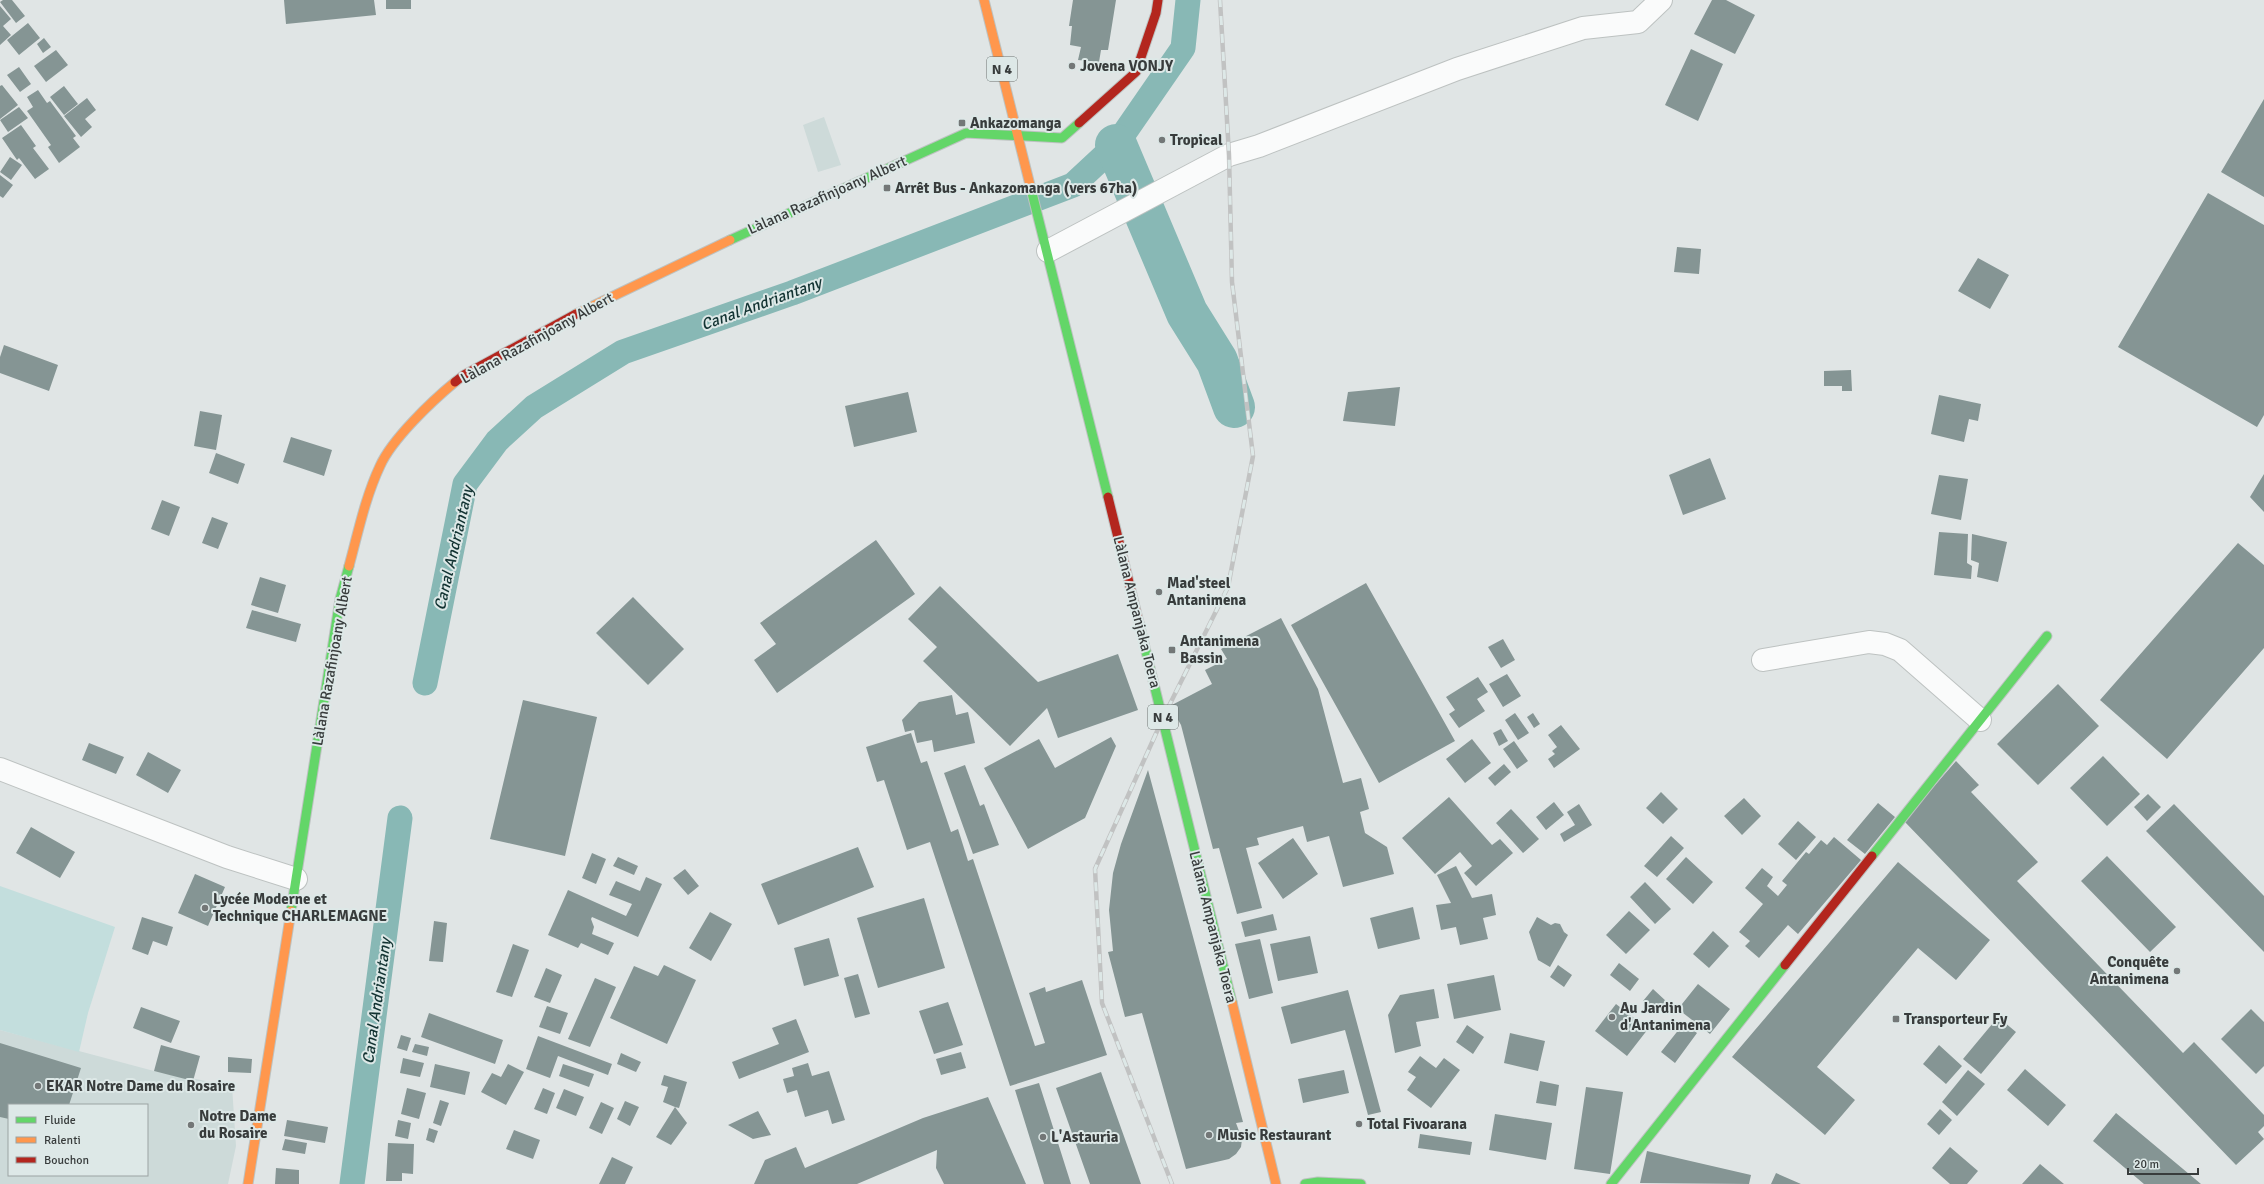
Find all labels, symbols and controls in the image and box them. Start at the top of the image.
road number: N 4 [987,57,1017,81]
place label: Jovena VONJY [1080,57,1174,75]
marker: Jovena VONJY [1067,61,1077,71]
place label: Ankazomanga [970,114,1062,132]
marker: Ankazomanga [957,118,967,128]
place label: Tropical [1170,131,1223,149]
marker: Tropical [1157,135,1167,145]
street label: Làlana Razafinjoany Albert [745,152,909,238]
place label: Arrêt Bus - Ankazomanga (vers 67ha) [895,179,1137,197]
marker: Arrêt Bus - Ankazomanga (vers 67ha) [882,183,892,193]
water label: Canal Andriantany [698,272,827,335]
street label: Làlana Razafinjoany Albert [457,288,617,388]
water label: Canal Andriantany [430,482,479,612]
street label: Làlana Ampanjaka Toera [1109,534,1165,690]
place label: Mad'steel Antanimena [1167,574,1247,609]
street label: Làlana Razafinjoany Albert [308,575,356,747]
marker: Mad'steel Antanimena [1154,587,1164,597]
place label: Antanimena Bassin [1180,632,1260,667]
marker: Antanimena Bassin [1167,645,1177,655]
road number: N 4 [1148,705,1178,729]
street label: Làlana Ampanjaka Toera [1185,849,1241,1005]
place label: Lycée Moderne et Technique CHARLEMAGNE [213,890,388,925]
marker: Lycée Moderne et Technique CHARLEMAGNE [200,903,210,913]
water label: Canal Andriantany [358,935,396,1065]
place label: Conquête Antanimena [2090,953,2169,988]
marker: Conquête Antanimena [2172,966,2182,976]
place label: Au Jardin d'Antanimena [1620,999,1711,1034]
place label: Transporteur Fy [1904,1010,2008,1028]
marker: Au Jardin d'Antanimena [1607,1012,1617,1022]
marker: Transporteur Fy [1891,1014,1901,1024]
place label: EKAR Notre Dame du Rosaire [46,1077,235,1095]
marker: EKAR Notre Dame du Rosaire [33,1081,43,1091]
legend [8,1104,148,1176]
place label: Notre Dame du Rosaire [199,1107,276,1142]
text: Fluide [44,1113,76,1128]
place label: Total Fivoarana [1367,1115,1467,1133]
marker: Total Fivoarana [1354,1119,1364,1129]
marker: Notre Dame du Rosaire [186,1120,196,1130]
place label: Music Restaurant [1217,1126,1332,1144]
place label: L'Astauria [1051,1128,1119,1146]
marker: Music Restaurant [1204,1130,1214,1140]
marker: L'Astauria [1038,1132,1048,1142]
text: Ralenti [44,1133,81,1148]
scale bar [2128,1150,2198,1176]
text: Bouchon [44,1153,89,1168]
text: 20 m [2134,1157,2159,1172]

